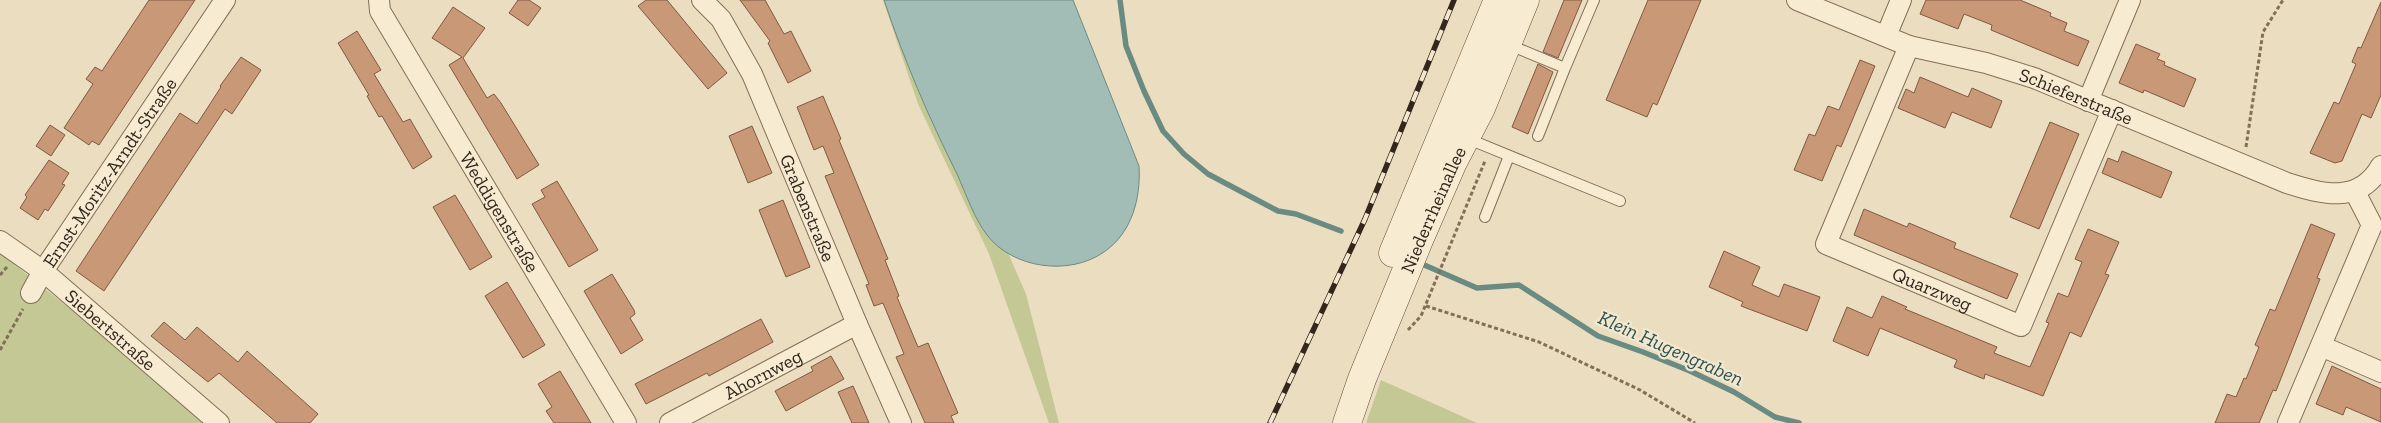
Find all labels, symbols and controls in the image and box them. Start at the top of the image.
street label: Schieferstraße [2017,63,2136,130]
street label: Ernst-Moritz-Arndt-Straße [38,73,182,272]
street label: Niederrheinallee [1396,142,1471,277]
street label: Weddigenstraße [455,148,544,277]
street label: Grabenstraße [775,151,840,265]
street label: Quarzweg [1889,262,1976,316]
street label: Siebertstraße [60,284,161,375]
water label: Klein Hugengraben [1595,305,1747,391]
street label: Ahornweg [720,344,806,404]

